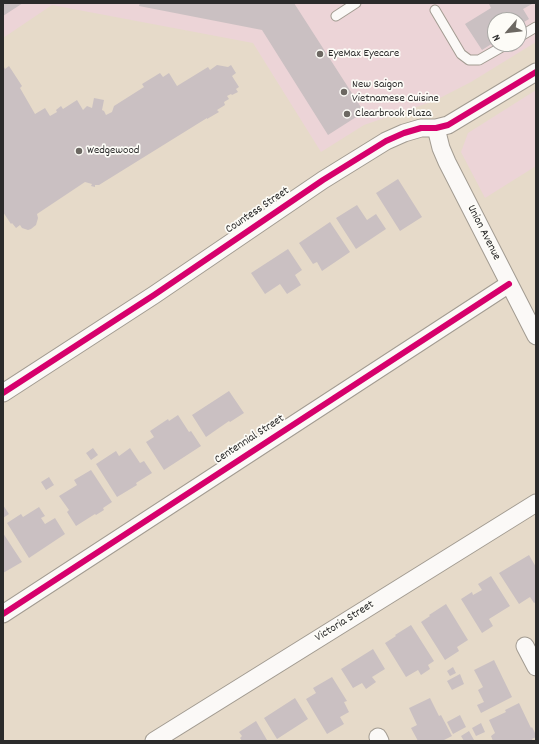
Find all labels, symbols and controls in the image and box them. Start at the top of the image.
north arrow [487,12,527,52]
text: N [489,31,506,43]
place label: EyeMax Eyecare [328,47,399,61]
marker: EyeMax Eyecare [315,49,325,59]
place label: New Saigon Vietnamese Cuisine [352,78,439,106]
marker: New Saigon Vietnamese Cuisine [339,87,349,97]
place label: Clearbrook Plaza [355,107,431,121]
marker: Clearbrook Plaza [342,109,352,119]
place label: Wedgewood [87,144,139,158]
marker: Wedgewood [74,146,84,156]
street label: Countess Street [223,184,293,238]
street label: Union Avenue [463,203,503,263]
street label: Centennial Street [212,412,288,468]
street label: Victoria Street [313,598,377,646]

